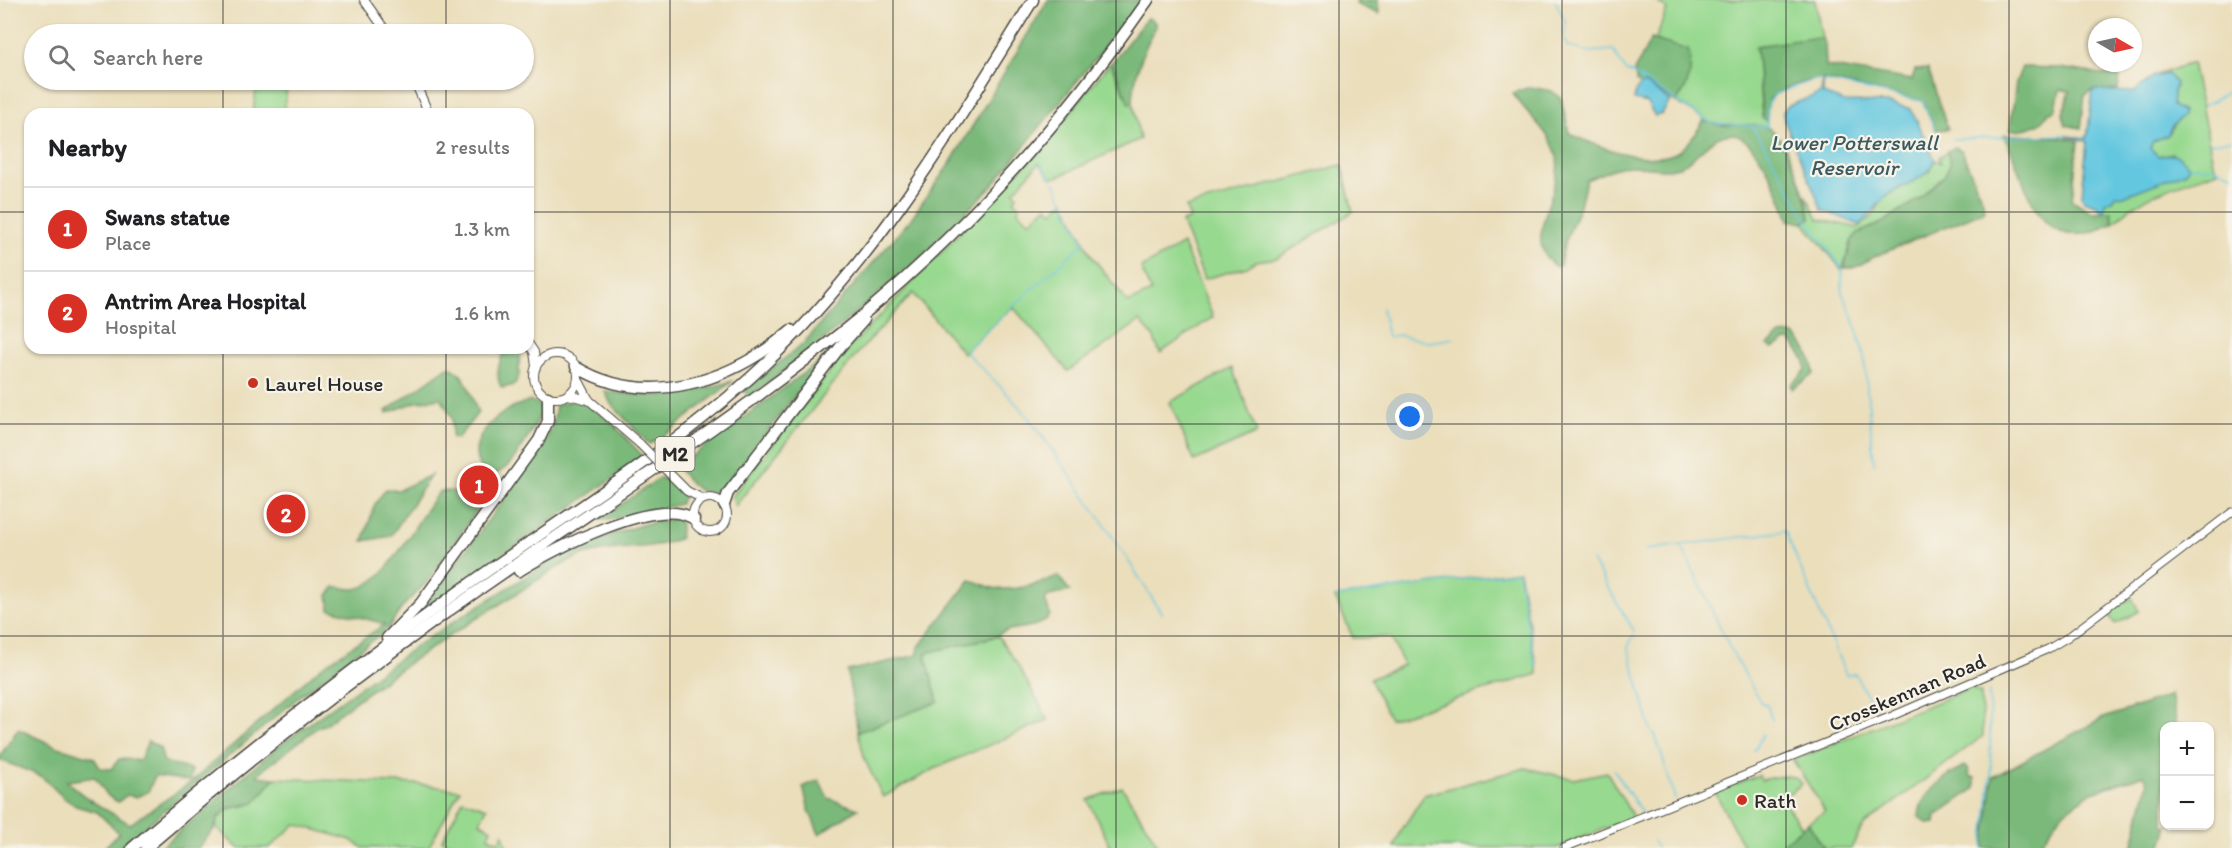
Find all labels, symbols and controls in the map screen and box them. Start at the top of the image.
north arrow [2088,18,2142,72]
search box [24,24,534,90]
icon: search [45,41,78,74]
text: Search here [93,44,203,71]
water label: Lower Potterswall Reservoir [1770,129,1940,181]
text: Nearby [48,131,127,163]
text: 2 results [436,135,510,159]
text: Swans statue [105,204,230,231]
text: 1 [63,217,72,241]
text: 1.3 km [454,217,510,241]
text: Place [105,231,151,255]
text: Antrim Area Hospital [105,288,306,315]
text: 2 [62,301,73,325]
text: 1.6 km [454,301,510,325]
text: Hospital [105,315,177,339]
place label: Laurel House [265,371,383,396]
marker: Laurel House [246,376,260,390]
your location [1395,402,1424,431]
road number: M2 [656,437,694,471]
pin: 1 [460,462,498,508]
pin: 2 [266,492,306,536]
street label: Crosskennan Road [1825,648,1989,736]
map controls [2160,722,2214,830]
button: + [2160,722,2214,776]
button: − [2160,776,2214,830]
place label: Rath [1754,788,1796,813]
marker: Rath [1735,793,1749,807]

